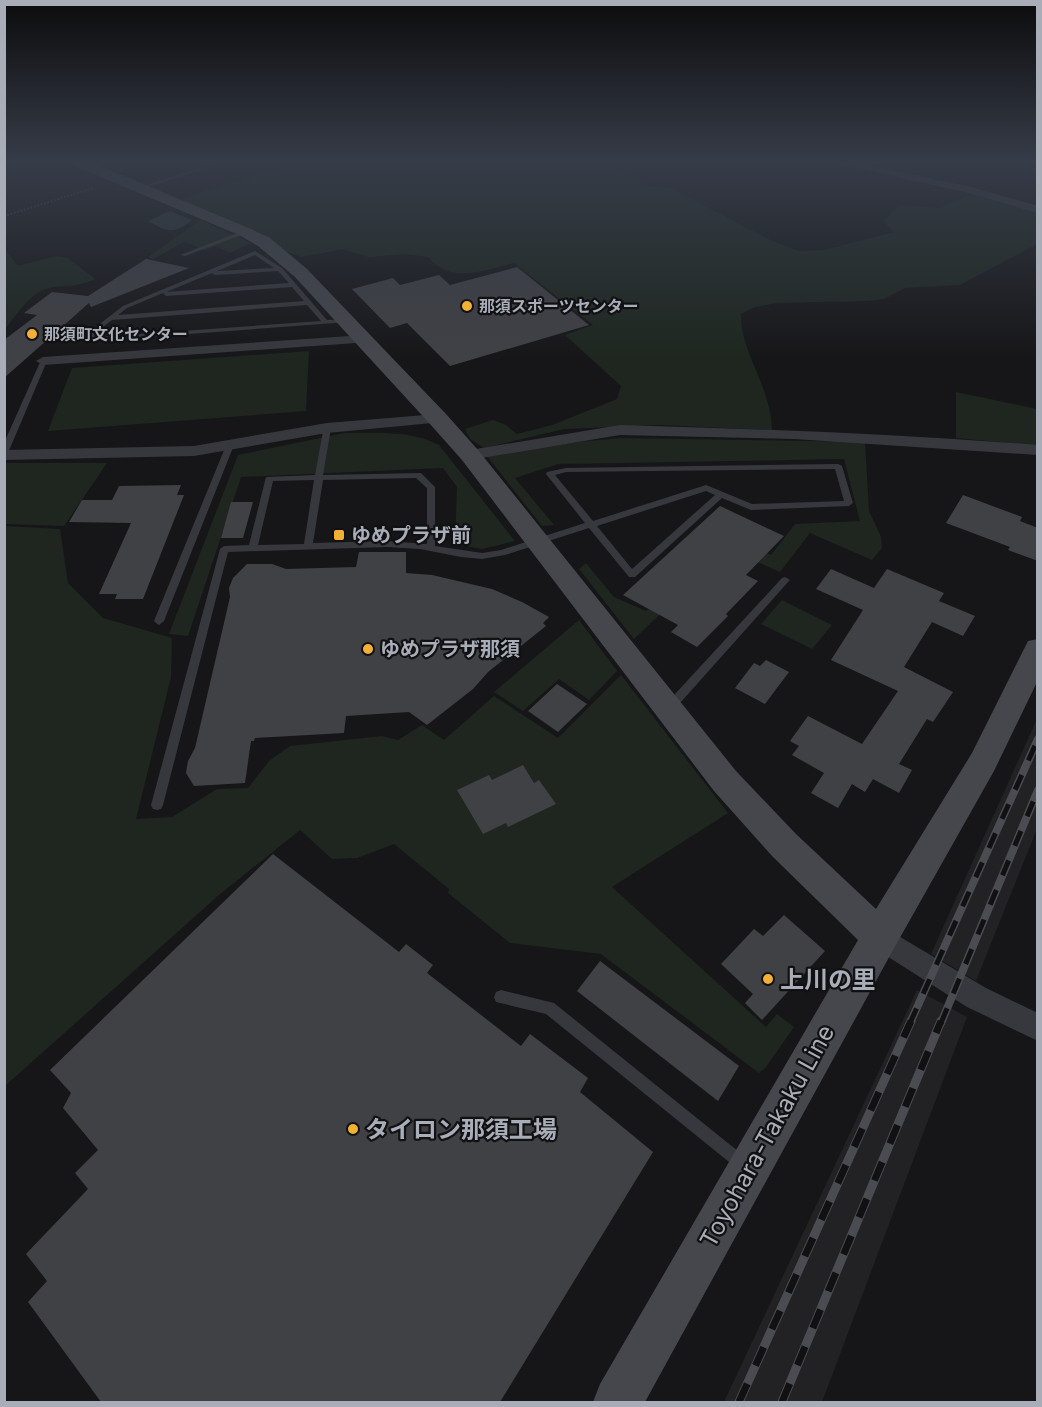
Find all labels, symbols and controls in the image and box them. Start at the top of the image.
place label: 那須スポーツセンター [479,296,639,316]
marker: 那須スポーツセンター [460,299,474,313]
place label: 那須町文化センター [44,324,188,344]
marker: 那須町文化センター [25,327,39,341]
place label: ゆめプラザ前 [351,523,471,547]
marker: ゆめプラザ前 [332,528,346,542]
place label: ゆめプラザ那須 [380,637,520,661]
marker: ゆめプラザ那須 [361,642,375,656]
place label: 上川の里 [780,965,876,994]
marker: 上川の里 [761,972,775,986]
street label: Toyohara-Takaku Line [694,1020,840,1252]
place label: タイロン那須工場 [365,1115,557,1144]
marker: タイロン那須工場 [346,1122,360,1136]

